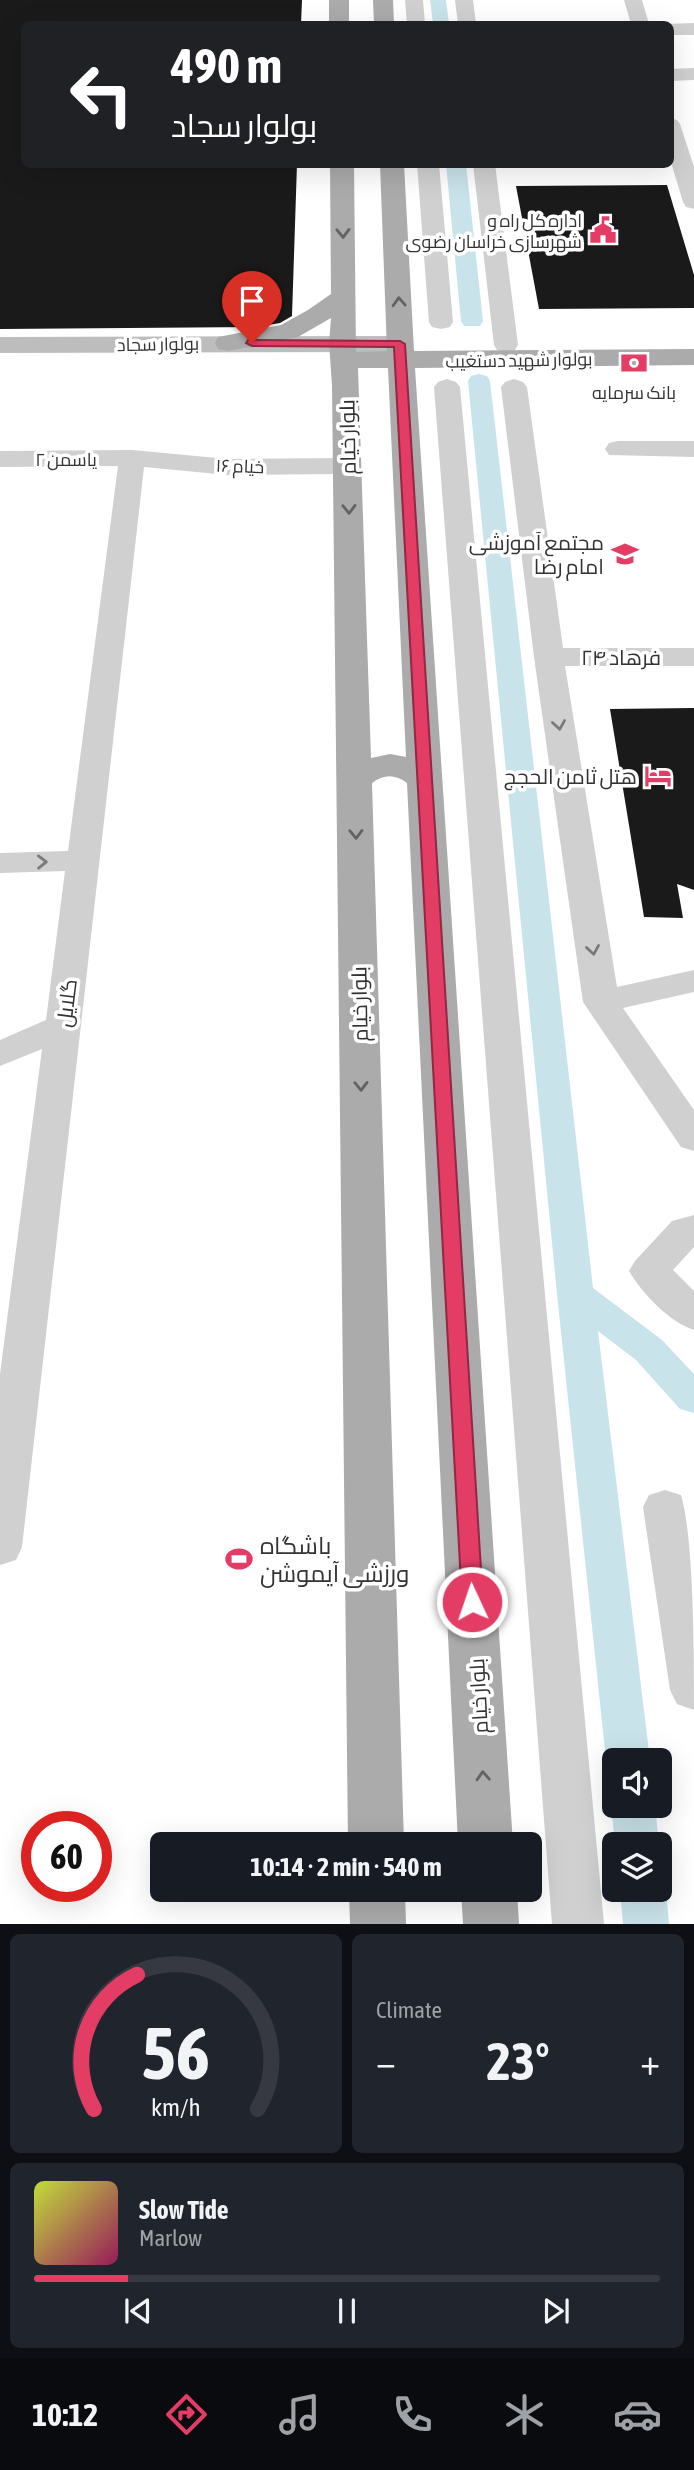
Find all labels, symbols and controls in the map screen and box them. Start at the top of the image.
text: 490 m [171,37,282,93]
icon: left [56,49,147,140]
text: بولوار سجاد [171,107,317,144]
place label: اداره کل راه و شهرسازی خراسان رضوی [405,210,582,253]
public building icon: اداره کل راه و شهرسازی خراسان رضوی [588,215,618,245]
one-way arrow [335,228,351,238]
pin [222,271,282,343]
icon: arrive [233,282,271,320]
one-way arrow [392,296,407,307]
street label: بولوار سجاد [117,333,199,356]
street label: بولوار شهید دستغیب [445,348,593,373]
bank icon: بانک سرمایه [619,348,649,378]
place label: بانک سرمایه [592,382,676,404]
street label: بلوار خیام [334,399,363,475]
street label: یاسمن ۲ [35,449,97,471]
street label: خیام ۱۶ [215,455,265,479]
one-way arrow [341,504,357,515]
place label: مجتمع آموزشی امام رضا [469,530,604,581]
school or university icon: مجتمع آموزشی امام رضا [610,539,640,569]
street label: فرهاد ۲۴ [581,645,661,670]
one-way arrow [551,719,566,731]
hotel icon: هتل ثامن الحجج [643,761,673,791]
place label: هتل ثامن الحجج [504,764,637,791]
one-way arrow [348,829,363,840]
one-way arrow [37,854,47,870]
one-way arrow [585,944,600,956]
street label: بلوار خیام [346,966,375,1042]
street label: گلایل [51,977,83,1029]
one-way arrow [353,1081,368,1092]
place label: باشگاه ورزشی آیموشن [260,1532,409,1588]
sports icon: باشگاه ورزشی آیموشن [224,1544,254,1574]
position arrow [435,1565,509,1639]
street label: بلوار خیام [464,1658,495,1734]
map controls [602,1748,672,1902]
button: sound [602,1748,672,1818]
one-way arrow [475,1771,490,1782]
speed limit sign: 60 [21,1811,112,1902]
button: layers [602,1832,672,1902]
text: 10:14 · 2 min · 540 m [250,1852,442,1882]
text: Climate [376,1997,442,2023]
text: 56 [142,2012,210,2095]
text: 23° [486,2031,550,2091]
text: − [376,2040,396,2083]
text: + [640,2040,660,2083]
text: km/h [151,2093,201,2121]
text: Slow Tide [139,2195,229,2225]
text: Marlow [139,2225,202,2251]
icon: previous [119,2292,157,2330]
icon: pause [328,2292,366,2330]
icon: next [537,2292,575,2330]
icon: directions [162,2390,211,2439]
icon: music [275,2390,324,2439]
icon: phone [388,2390,437,2439]
icon: climate [500,2390,549,2439]
icon: car [613,2390,662,2439]
text: 10:12 [32,2396,98,2433]

